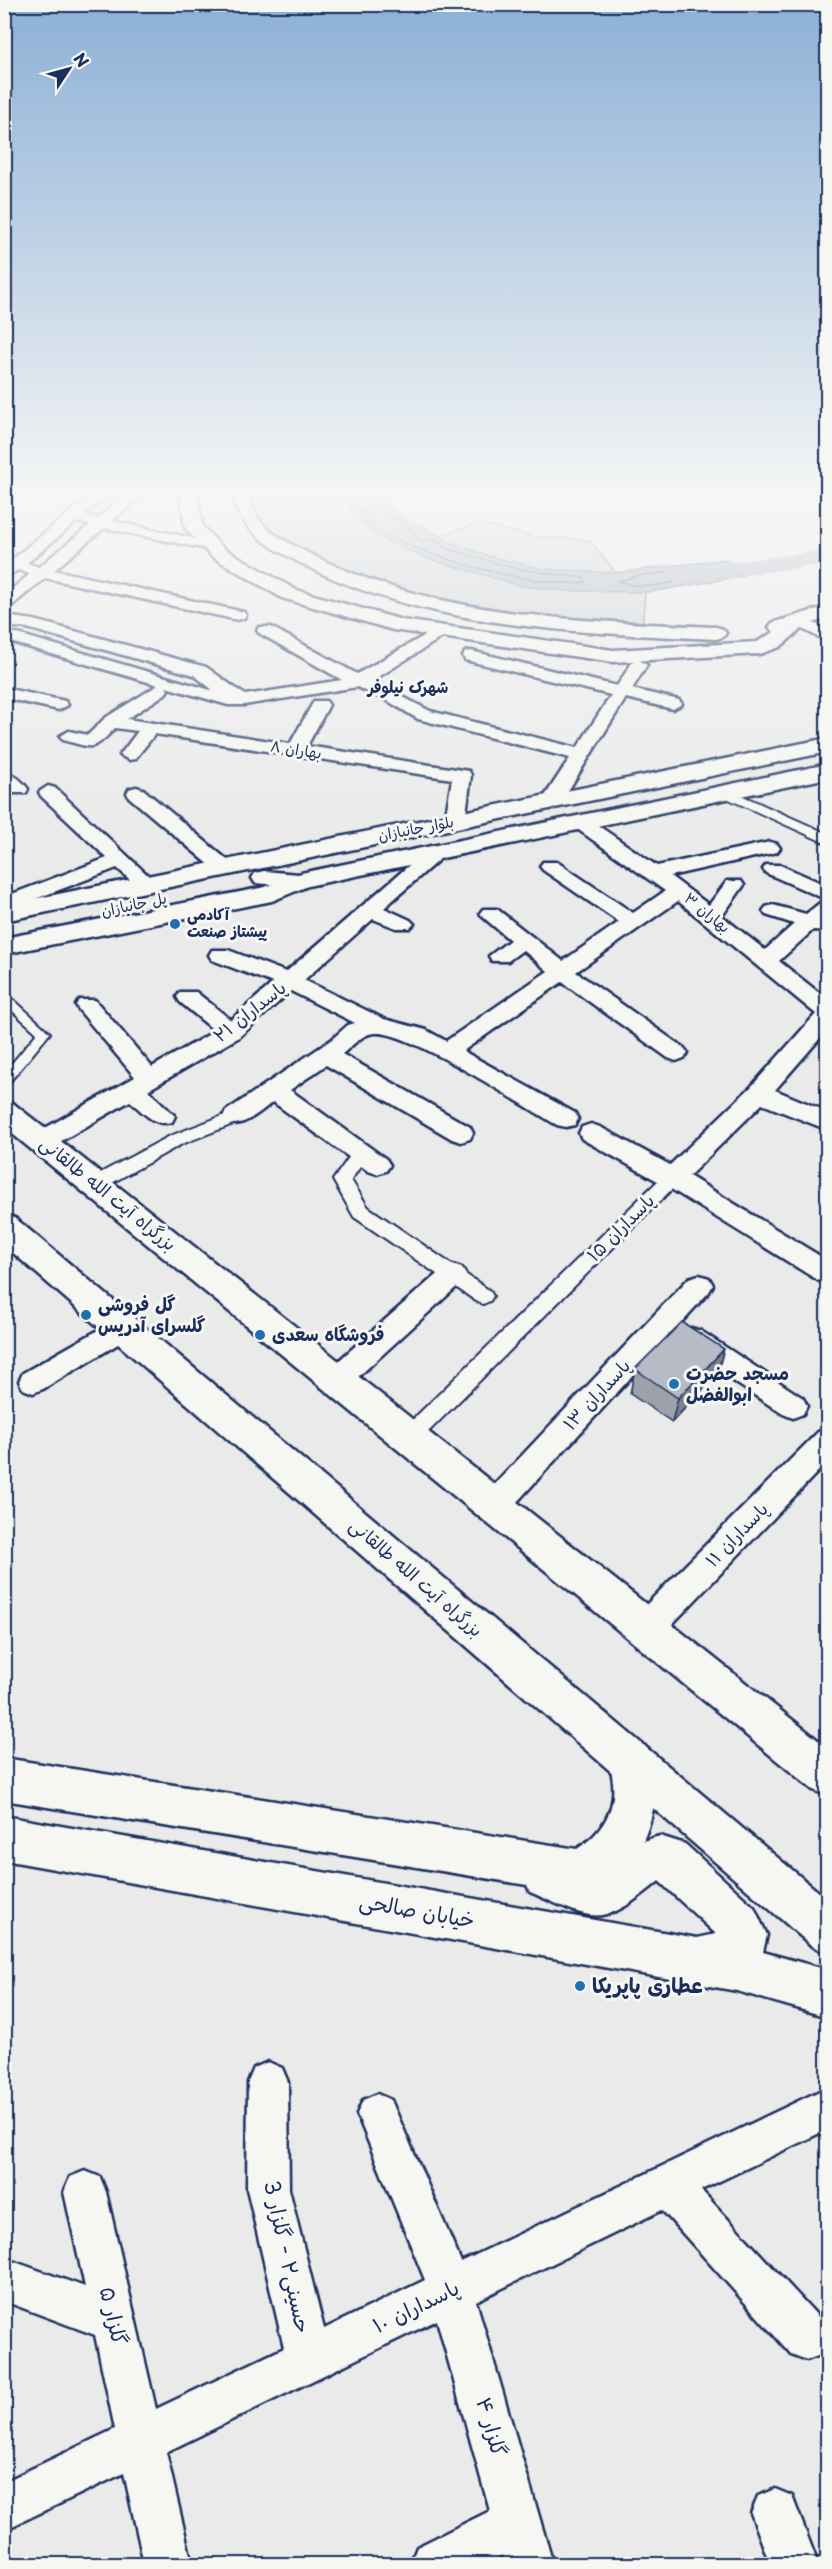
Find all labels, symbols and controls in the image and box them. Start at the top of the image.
north arrow [39,39,99,99]
text: N [69,47,95,72]
district label: شهرک نیلوفر [366,674,448,699]
street label: بهاران ۸ [269,733,324,764]
street label: بلوار جانبازان [376,809,456,846]
street label: پل جانبازان [99,885,169,922]
street label: بهاران ۳ [680,886,736,938]
place label: آکادمی پیشتاز صنعت [187,902,268,942]
marker: آکادمی پیشتاز صنعت [168,917,182,931]
street label: پاسداران ۲۱ [207,974,291,1048]
street label: بزرگراه آیت الله طالقانی [35,1129,183,1256]
street label: پاسداران ۱۵ [580,1187,660,1267]
place label: گل فروشی گلسرای آدریس [98,1290,205,1338]
marker: گل فروشی گلسرای آدریس [79,1308,93,1322]
place label: فروشگاه سعدی [272,1320,384,1347]
marker: فروشگاه سعدی [253,1328,267,1342]
street label: پاسداران ۱۳ [556,1352,636,1436]
place label: مسجد حضرت ابوالفضل [686,1359,789,1407]
marker: مسجد حضرت ابوالفضل [667,1377,681,1391]
street label: پاسداران ١١ [698,1496,774,1572]
street label: بزرگراه آیت الله طالقانی [344,1511,490,1642]
street label: خیابان صالحی [357,1883,478,1935]
place label: عطاری پاپریکا [592,1968,703,2000]
marker: عطاری پاپریکا [573,1979,587,1993]
street label: حسینی۲ - گلزار 3 [257,2177,321,2336]
street label: پاسداران ١٠ [366,2270,464,2340]
street label: گلزار ۵ [93,2283,137,2348]
street label: گلزار ۴ [469,2393,517,2460]

